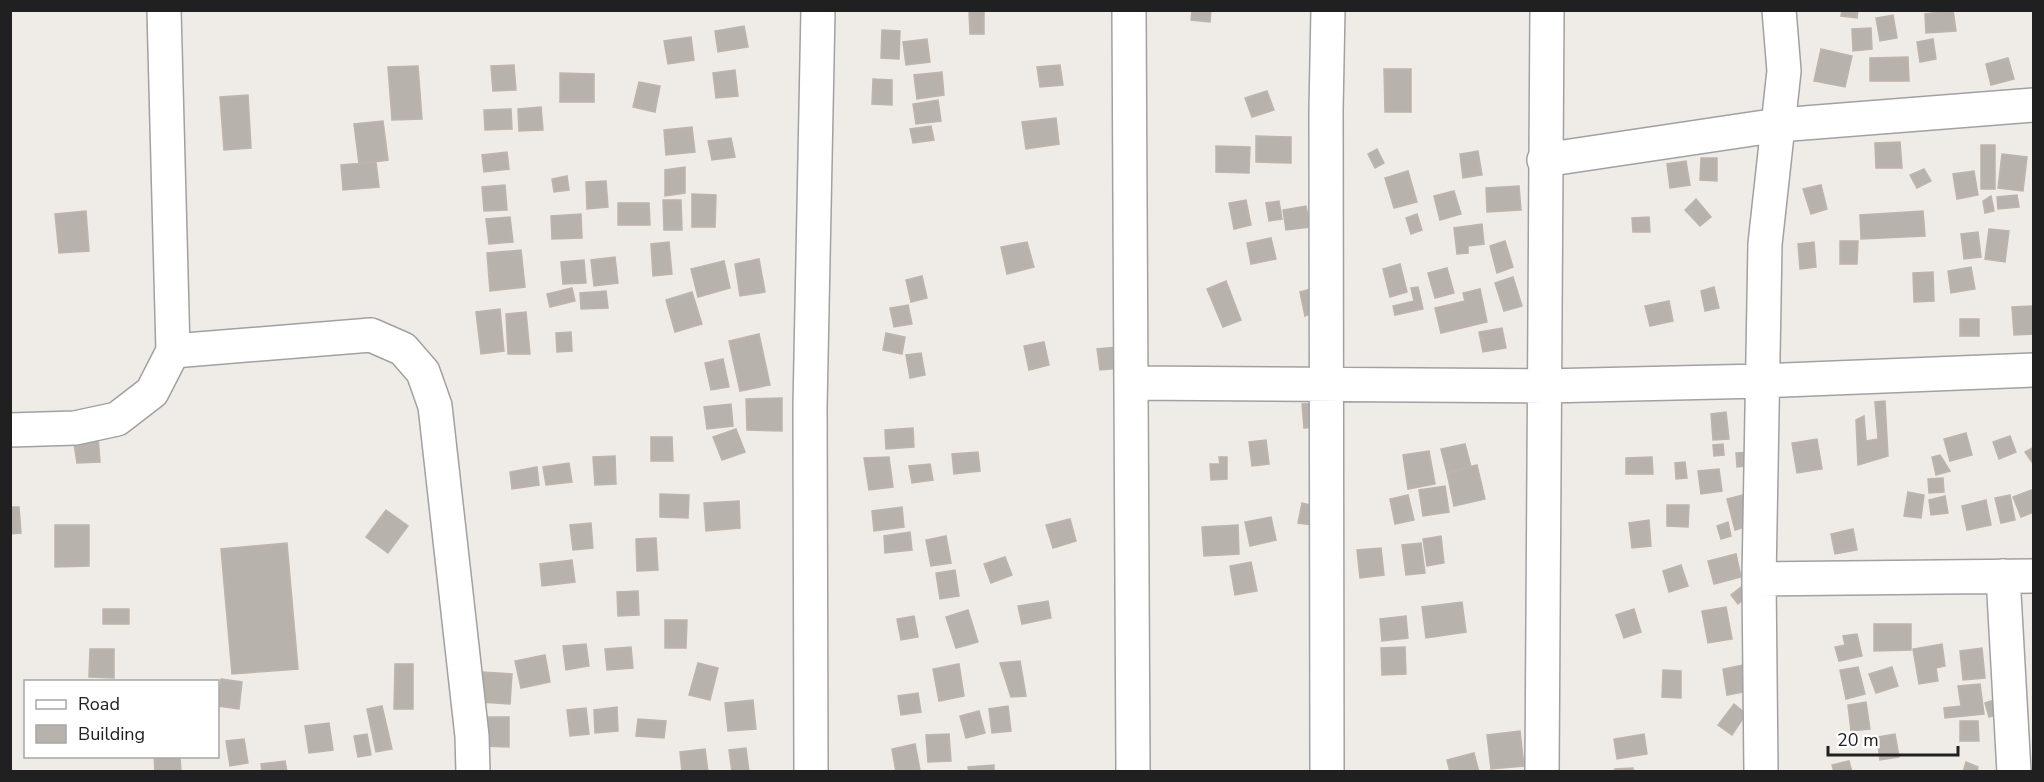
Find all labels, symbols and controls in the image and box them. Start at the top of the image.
legend [24,680,219,758]
text: Road [78,692,120,716]
scale bar [1828,719,1958,757]
text: Building [78,722,145,746]
text: 20 m [1837,728,1879,752]

